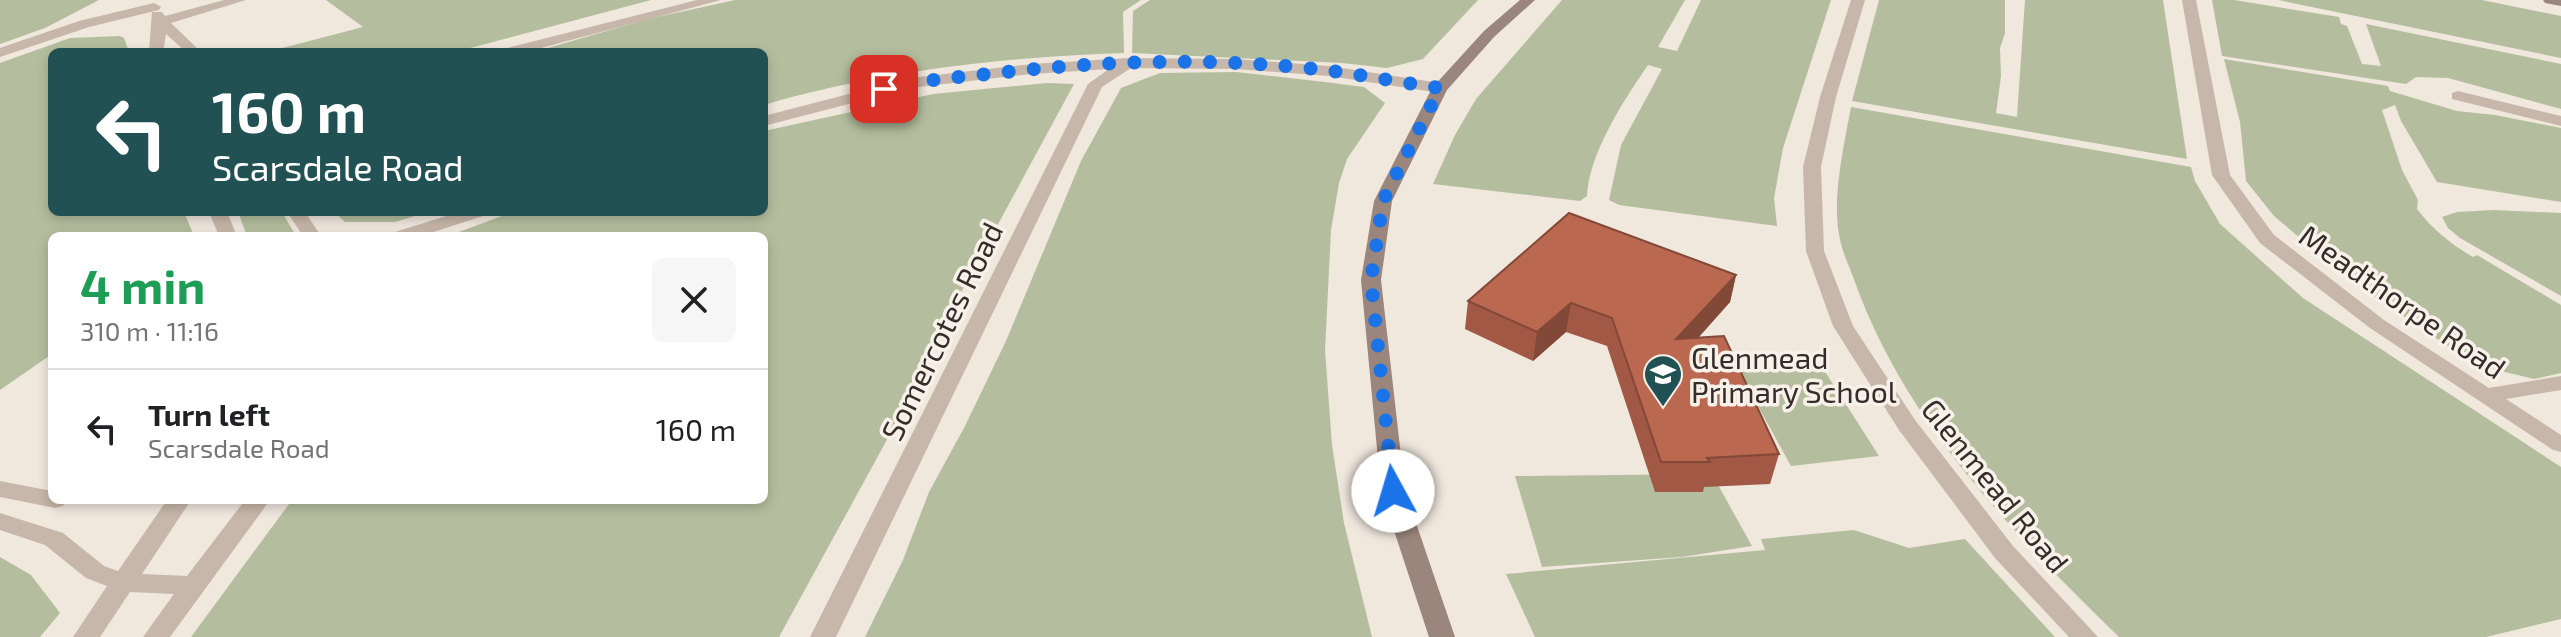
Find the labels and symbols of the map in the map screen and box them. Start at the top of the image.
pin [850,55,918,123]
street label: Somercotes Road [873,216,1009,446]
street label: Meadthorpe Road [2293,216,2513,386]
place label: Glenmead Primary School [1691,339,1897,409]
school or university icon: Glenmead Primary School [1642,353,1684,408]
street label: Glenmead Road [1915,391,2077,579]
position arrow [1351,449,1435,533]

